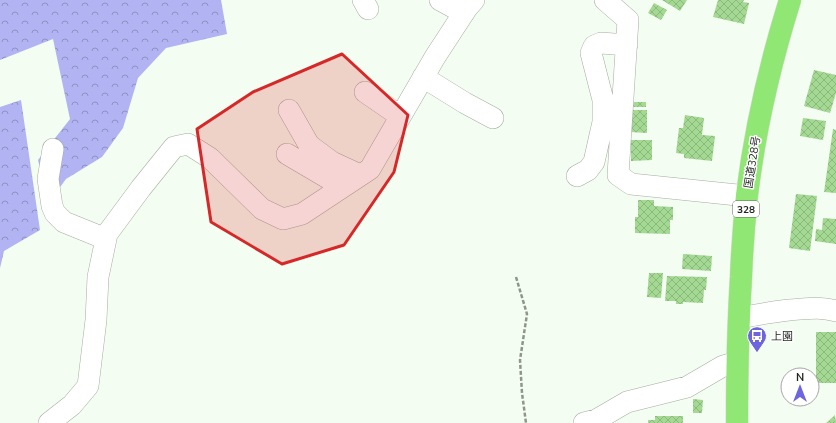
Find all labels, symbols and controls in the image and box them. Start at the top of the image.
street label: 国道328号 [741,135,764,189]
road number: 328 [733,201,759,217]
bus stop icon: 上園 [746,325,768,353]
place label: 上園 [771,329,793,344]
north arrow [780,367,820,407]
text: N [796,370,804,385]

